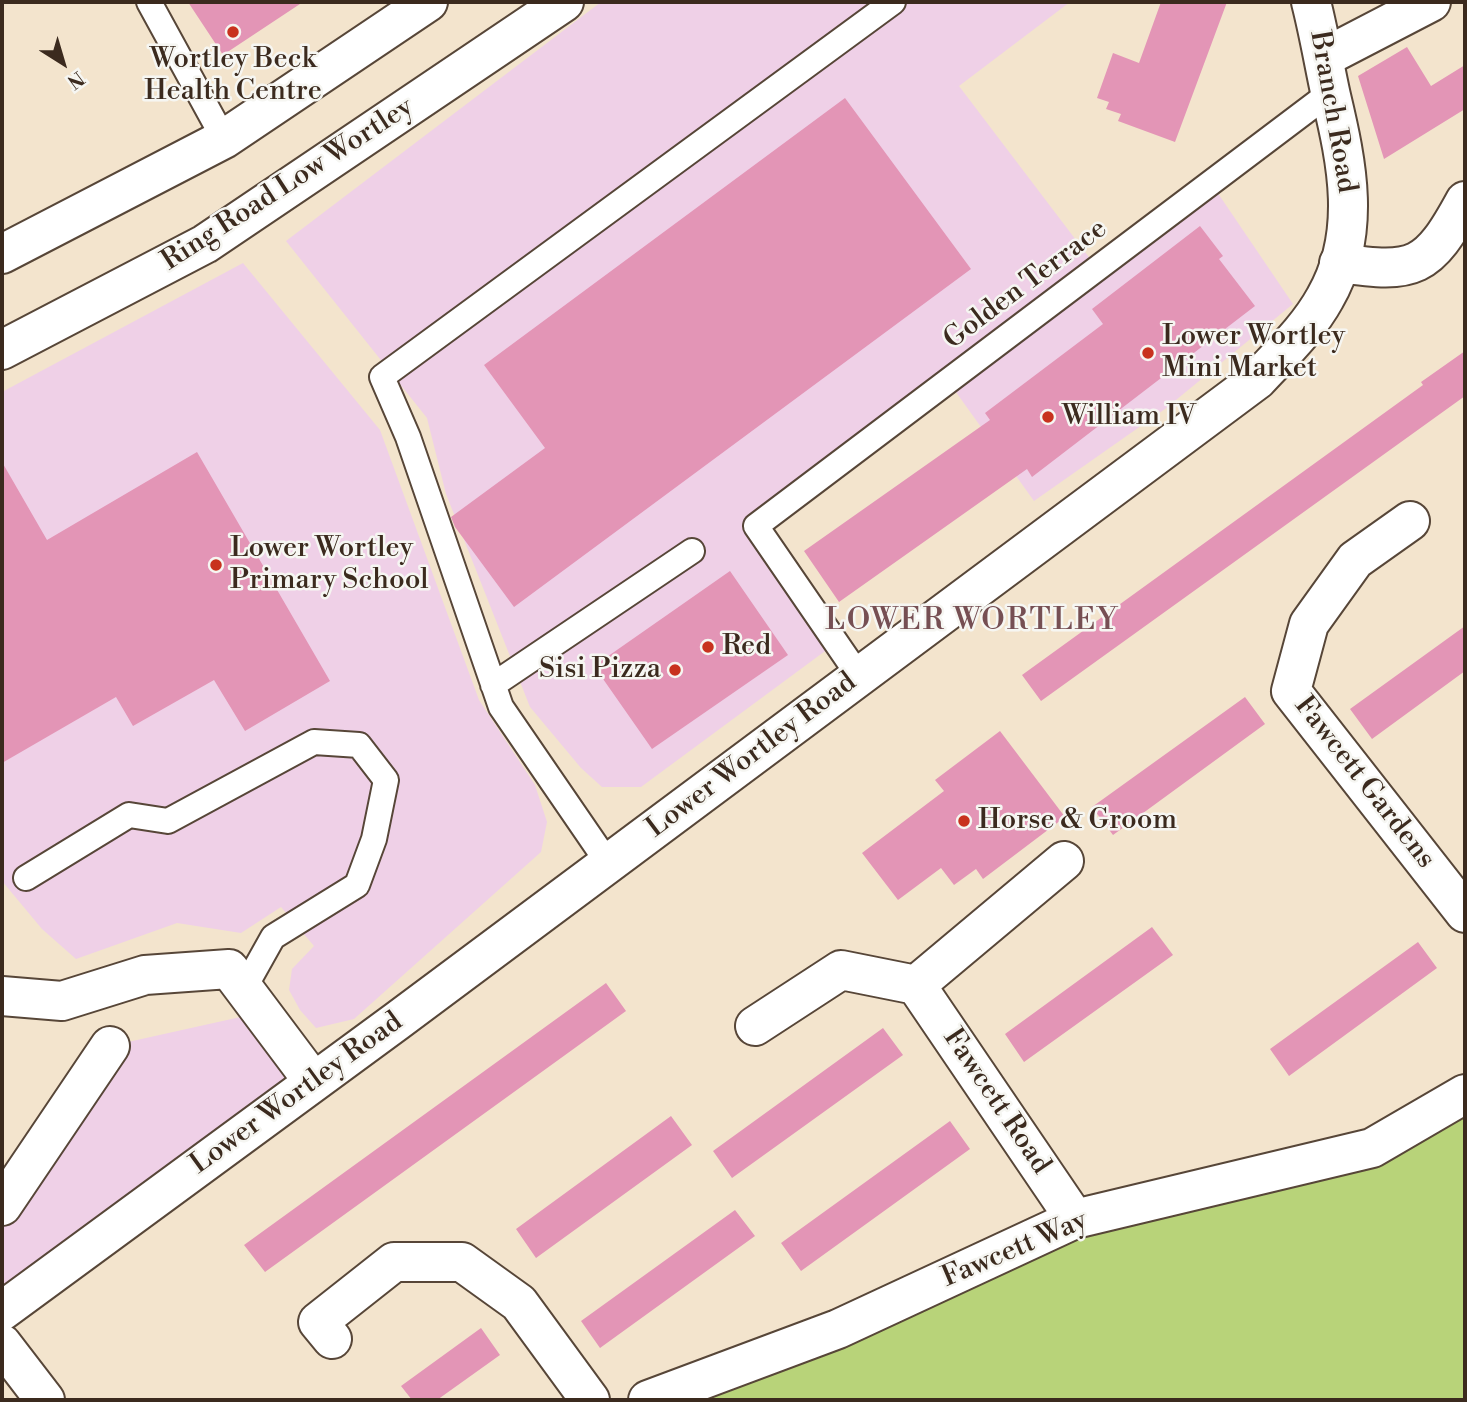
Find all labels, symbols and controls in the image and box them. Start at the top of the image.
marker: Wortley Beck Health Centre [225,24,241,40]
north arrow [28,28,98,98]
street label: Branch Road [1301,28,1363,196]
place label: Wortley Beck Health Centre [144,43,322,109]
text: N [62,66,89,94]
street label: Ring Road Low Wortley [156,91,420,279]
street label: Golden Terrace [938,213,1114,357]
place label: Lower Wortley Mini Market [1162,320,1345,386]
marker: Lower Wortley Mini Market [1140,345,1156,361]
place label: William IV [1062,400,1197,434]
marker: William IV [1040,409,1056,425]
place label: Lower Wortley Primary School [230,532,429,598]
marker: Lower Wortley Primary School [208,557,224,573]
district label: LOWER WORTLEY [827,604,1117,640]
place label: Red [722,630,771,664]
marker: Red [700,639,716,655]
place label: Sisi Pizza [539,653,661,687]
marker: Sisi Pizza [667,662,683,678]
street label: Lower Wortley Road [641,666,863,846]
street label: Fawcett Gardens [1286,690,1442,876]
place label: Horse & Groom [978,804,1177,838]
marker: Horse & Groom [956,813,972,829]
street label: Lower Wortley Road [184,1006,410,1182]
street label: Fawcett Road [935,1023,1057,1181]
street label: Fawcett Way [937,1204,1093,1296]

